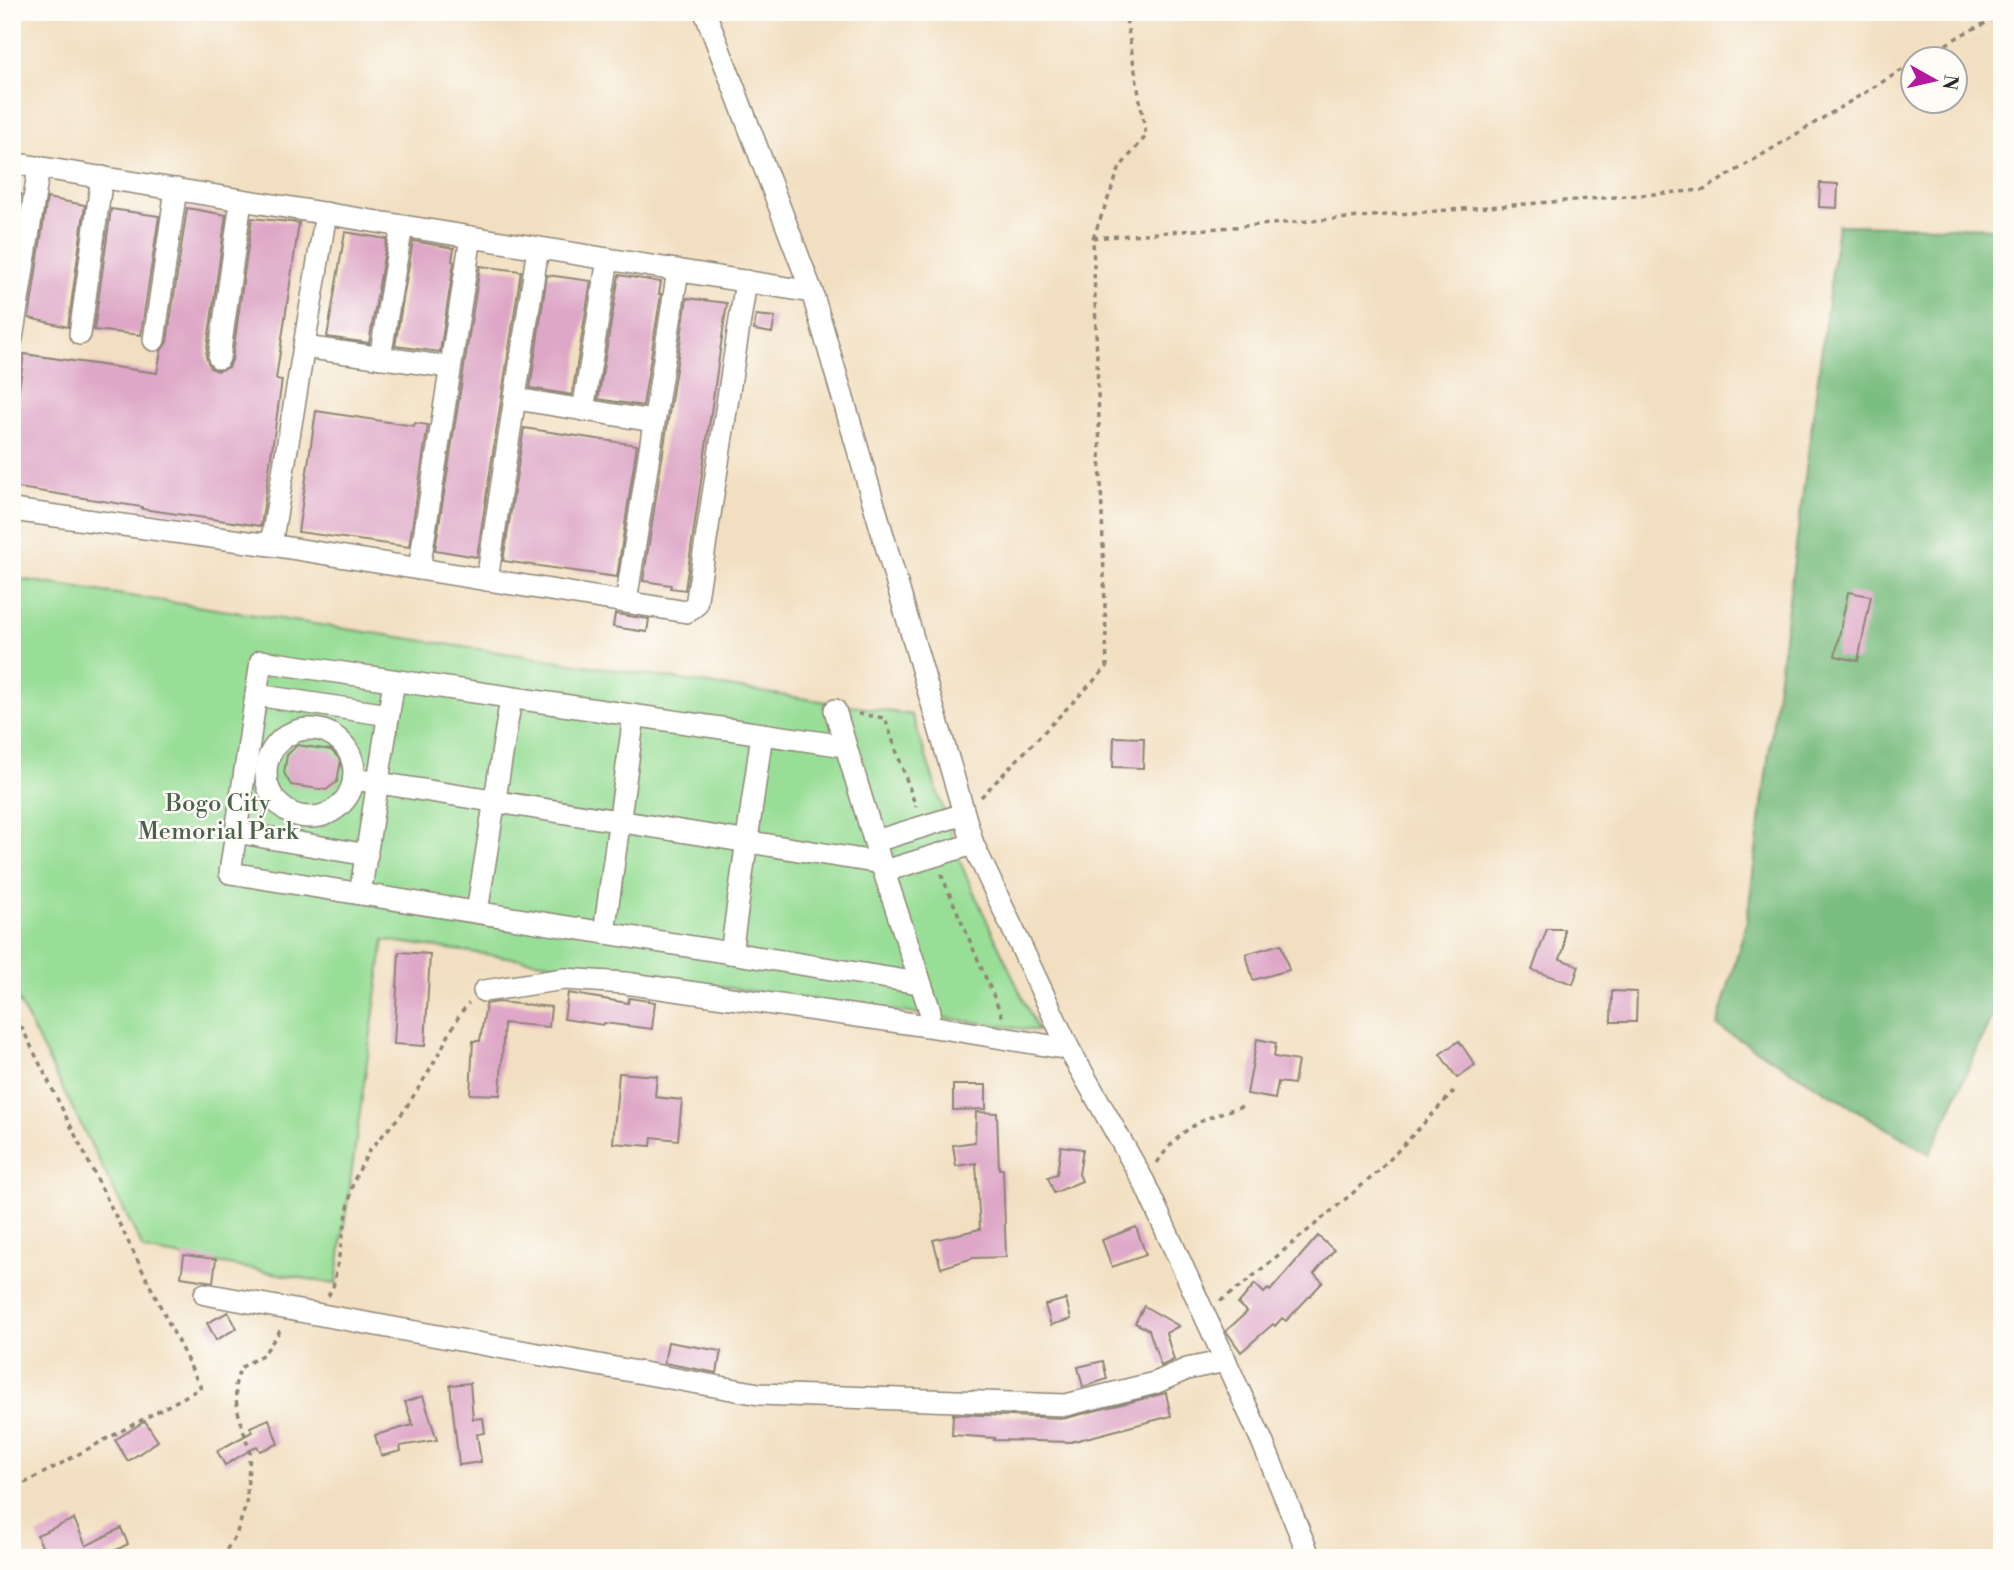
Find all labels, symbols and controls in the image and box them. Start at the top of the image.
north arrow [1898,46,1968,116]
text: N [1937,73,1963,91]
park label: Bogo City Memorial Park [138,789,300,847]

